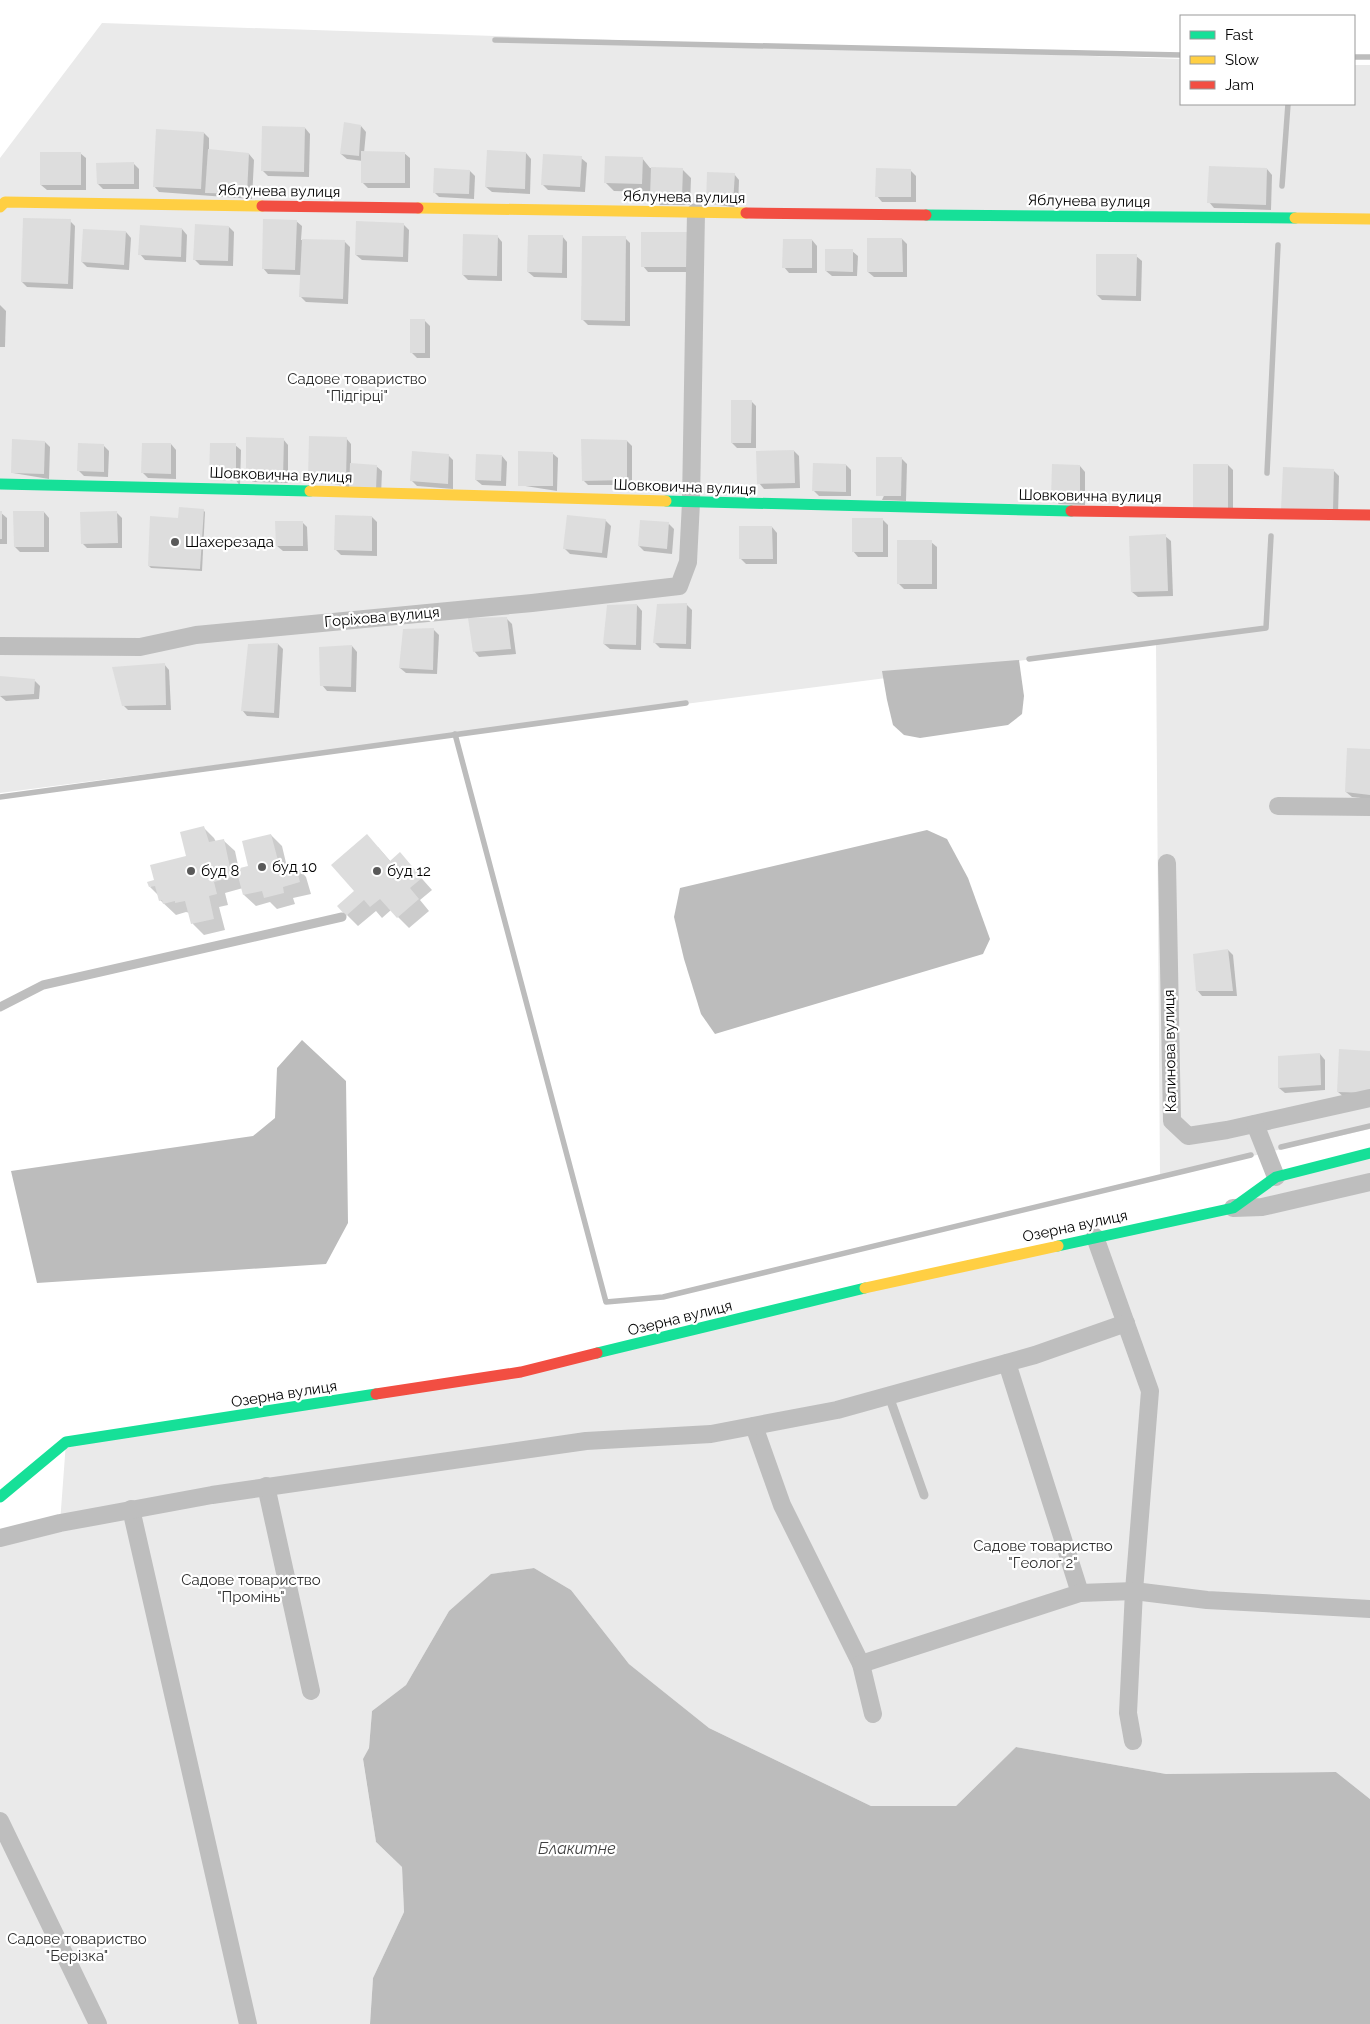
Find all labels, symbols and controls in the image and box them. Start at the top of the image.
legend [1180,15,1355,105]
text: Fast [1225,26,1253,44]
text: Slow [1225,51,1259,69]
text: Jam [1225,76,1254,94]
street label: Яблунева вулиця [217,181,341,201]
street label: Яблунева вулиця [622,187,746,207]
street label: Яблунева вулиця [1027,191,1151,211]
park label: Садове товариство "Підгірці" [287,370,427,405]
street label: Шовковична вулиця [209,464,353,486]
street label: Шовковична вулиця [613,476,757,498]
street label: Шовковична вулиця [1018,486,1162,506]
place label: Шахерезада [185,533,274,551]
marker: Шахерезада [169,536,181,548]
street label: Горіхова вулиця [324,603,440,631]
place label: буд 10 [272,858,317,876]
marker: буд 10 [256,861,268,873]
place label: буд 8 [201,862,239,880]
place label: буд 12 [387,862,431,880]
marker: буд 8 [185,865,197,877]
marker: буд 12 [371,865,383,877]
street label: Калинова вулиця [1160,989,1180,1113]
street label: Озерна вулиця [1021,1206,1129,1246]
street label: Озерна вулиця [626,1296,734,1340]
street label: Озерна вулиця [230,1377,338,1411]
park label: Садове товариство "Геолог 2" [973,1537,1113,1572]
park label: Садове товариство "Промінь" [181,1571,321,1606]
water label: Блакитне [538,1839,616,1858]
park label: Садове товариство "Берізка" [7,1930,147,1965]

